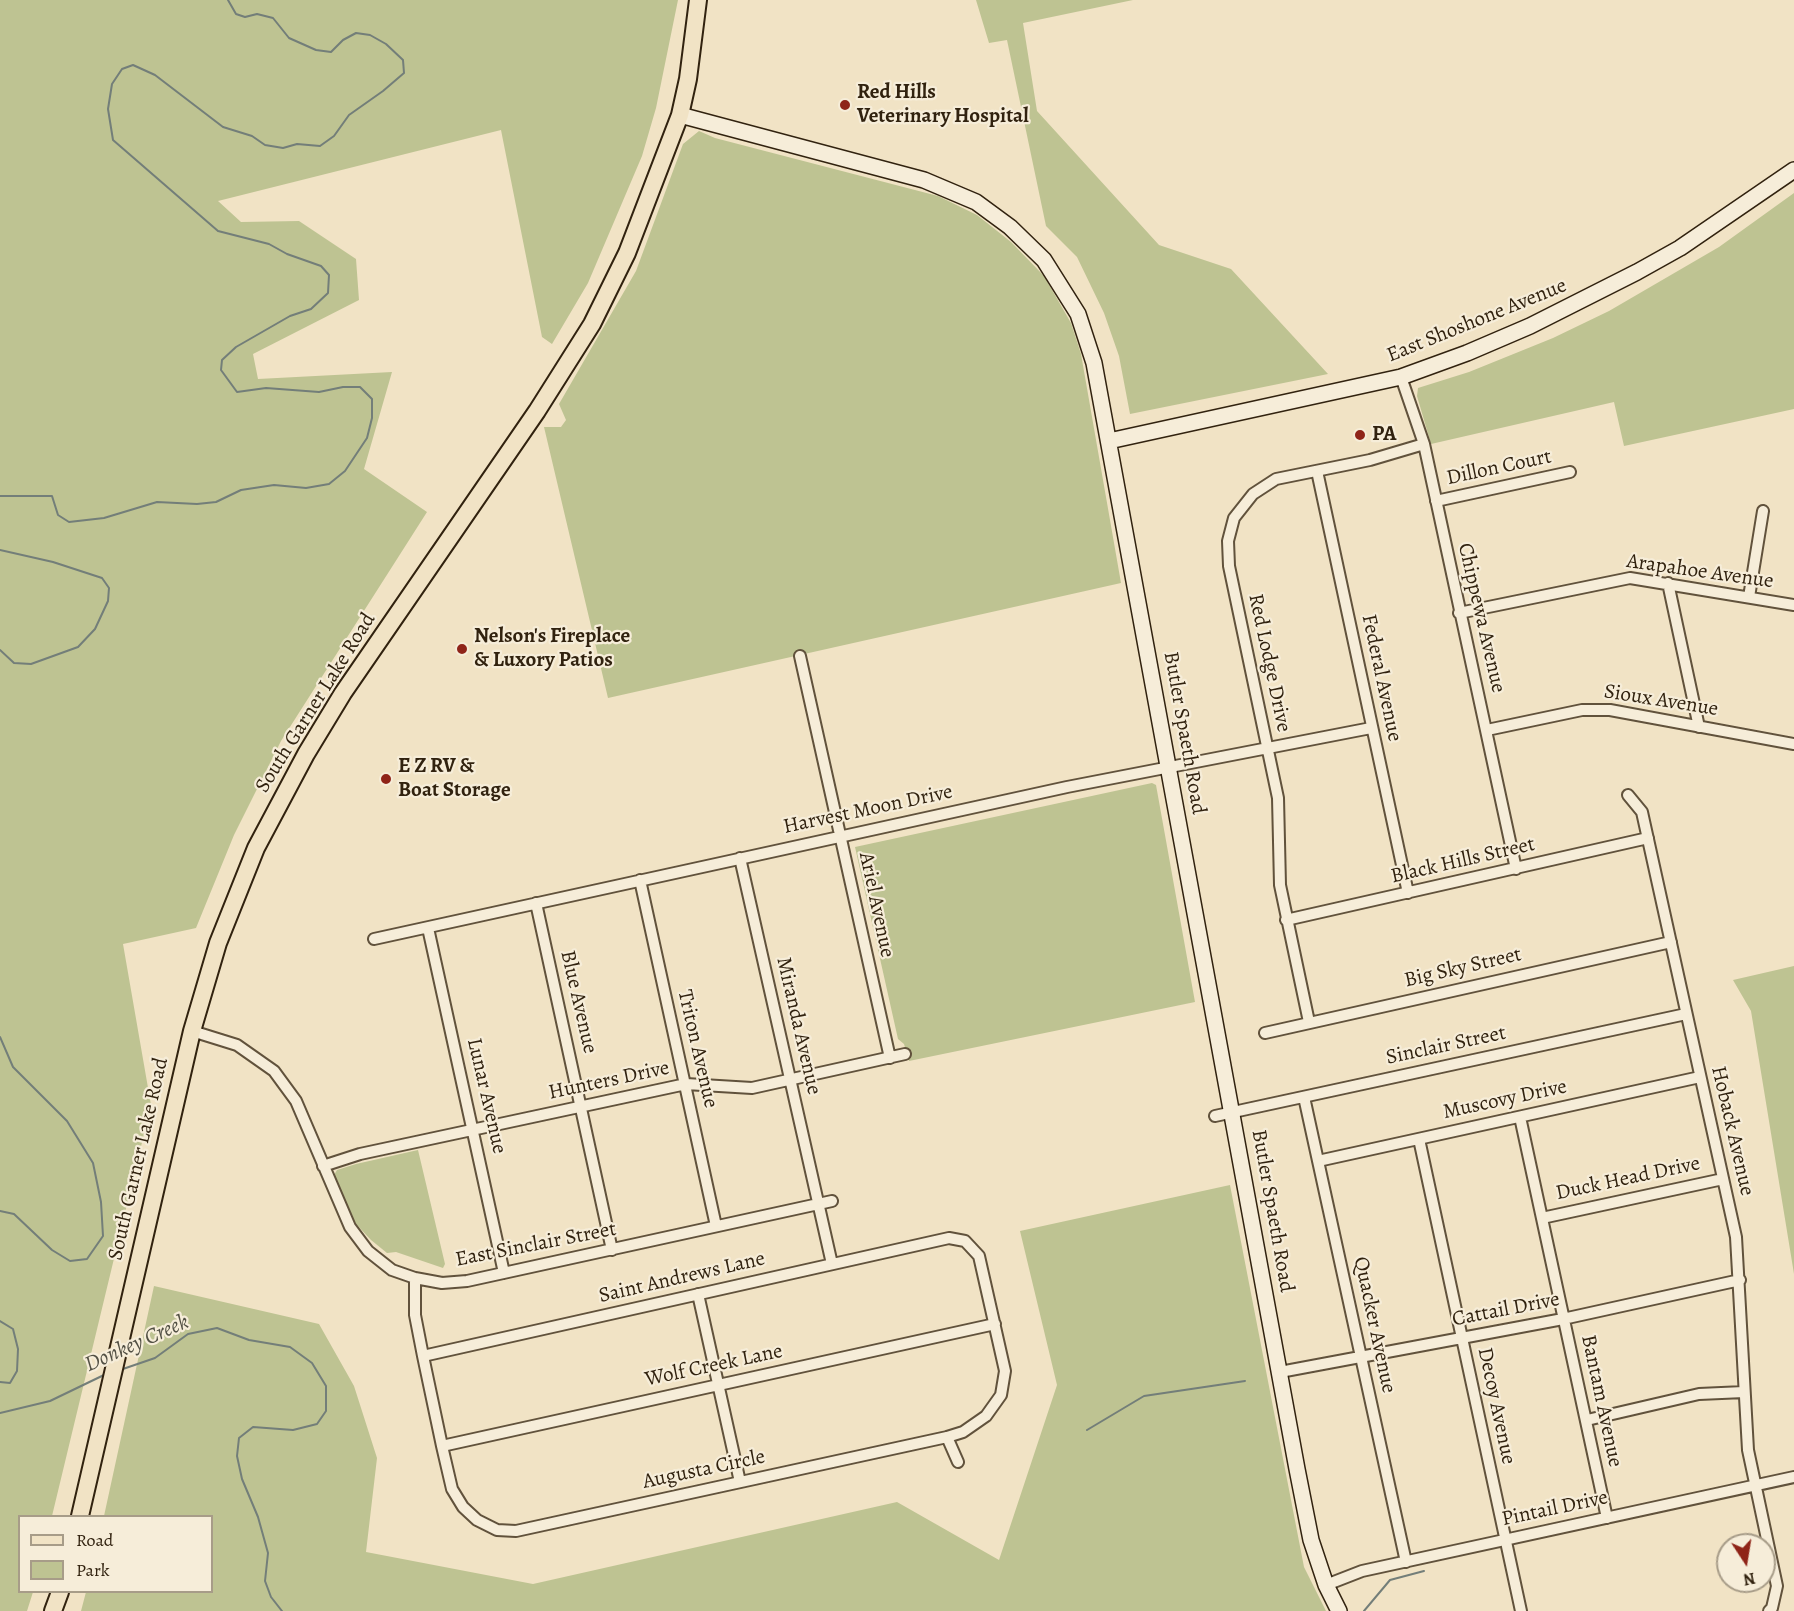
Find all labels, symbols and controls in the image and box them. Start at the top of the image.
place label: Red Hills Veterinary Hospital [857,80,1029,130]
marker: Red Hills Veterinary Hospital [838,98,852,112]
street label: East Shoshone Avenue [1383,273,1571,369]
place label: PA [1372,422,1396,448]
marker: PA [1353,428,1367,442]
street label: Dillon Court [1444,445,1554,491]
street label: Chippewa Avenue [1452,541,1510,695]
street label: Arapahoe Avenue [1625,549,1775,595]
street label: Red Lodge Drive [1242,592,1296,734]
street label: South Garner Lake Road [250,608,382,798]
street label: Federal Avenue [1355,612,1407,744]
place label: Nelson's Fireplace & Luxory Patios [474,624,630,674]
marker: Nelson's Fireplace & Luxory Patios [455,642,469,656]
street label: Butler Spaeth Road [1157,650,1211,816]
street label: Sioux Avenue [1602,680,1720,722]
place label: E Z RV & Boat Storage [398,754,511,804]
marker: E Z RV & Boat Storage [379,772,393,786]
street label: Harvest Moon Drive [781,780,955,840]
street label: Black Hills Street [1389,832,1537,890]
street label: Ariel Avenue [853,850,899,960]
street label: Big Sky Street [1402,942,1524,994]
street label: Blue Avenue [554,948,602,1056]
street label: Miranda Avenue [770,955,826,1097]
street label: Triton Avenue [671,988,723,1110]
street label: Sinclair Street [1384,1021,1508,1071]
street label: Lunar Avenue [460,1036,512,1156]
street label: South Garner Lake Road [103,1055,175,1263]
street label: Hunters Drive [546,1056,672,1106]
street label: Hoback Avenue [1705,1064,1759,1198]
street label: Muscovy Drive [1441,1075,1569,1125]
street label: Butler Spaeth Road [1245,1128,1299,1294]
street label: Duck Head Drive [1554,1151,1702,1207]
street label: East Sinclair Street [453,1217,619,1273]
street label: Saint Andrews Lane [597,1247,767,1309]
street label: Quacker Avenue [1347,1254,1401,1396]
street label: Cattail Drive [1450,1287,1562,1333]
water label: Donkey Creek [81,1309,193,1379]
street label: Bantam Avenue [1575,1332,1627,1470]
street label: Wolf Creek Lane [643,1339,785,1393]
street label: Decoy Avenue [1471,1345,1521,1467]
street label: Augusta Circle [641,1445,767,1495]
street label: Pintail Drive [1500,1485,1610,1533]
legend [18,1515,213,1593]
text: Road [76,1528,113,1552]
north arrow [1716,1533,1776,1593]
text: Park [76,1558,110,1582]
text: N [1741,1567,1757,1591]

